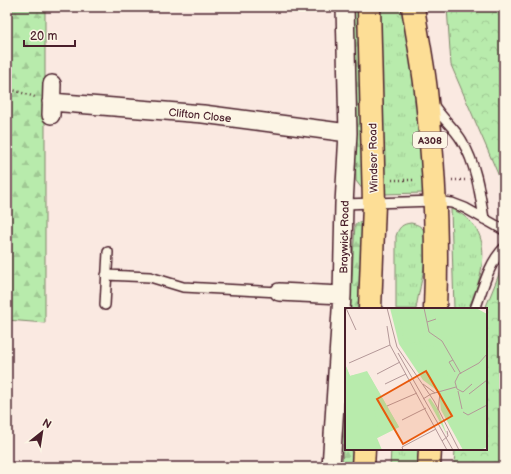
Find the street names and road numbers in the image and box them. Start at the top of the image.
street label: Clifton Close [168,106,232,125]
street label: Windsor Road [366,123,381,193]
road number: A308 [413,132,447,148]
street label: Braywick Road [337,200,352,274]

